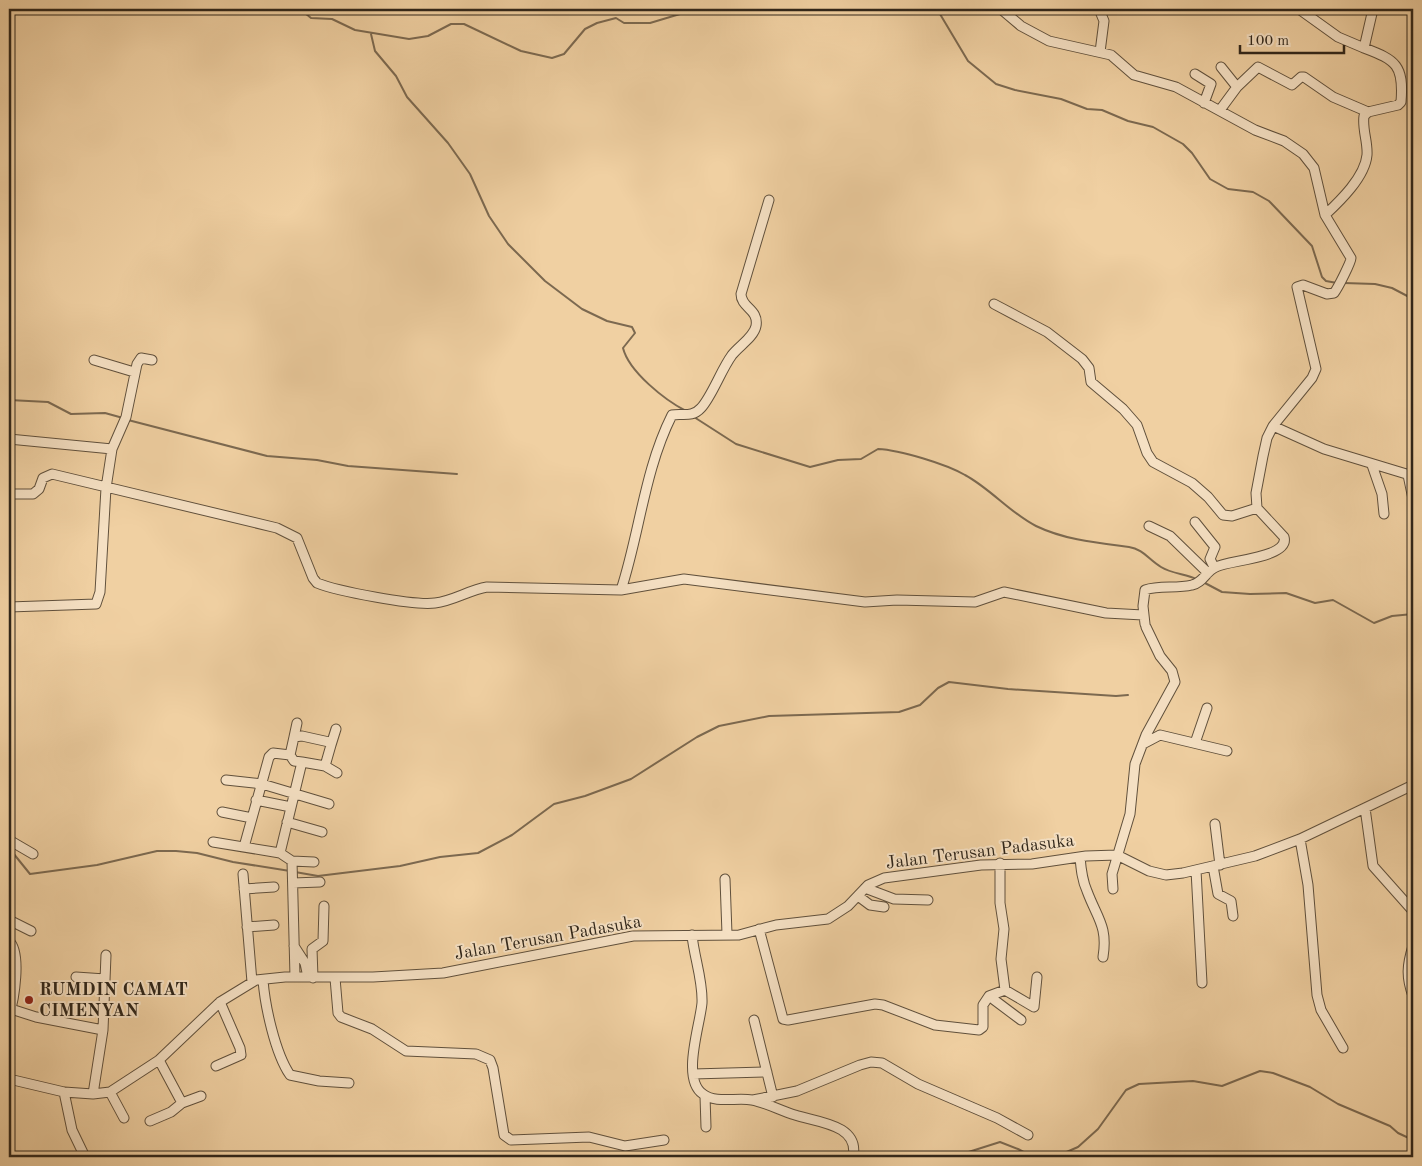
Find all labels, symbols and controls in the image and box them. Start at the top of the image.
scale bar [1240,22,1343,54]
text: 100 m [1247,34,1289,49]
street label: Jalan Terusan Padasuka [885,831,1075,872]
street label: Jalan Terusan Padasuka [453,913,643,963]
place label: RUMDIN CAMAT CIMENYAN [39,981,188,1020]
marker: RUMDIN CAMAT CIMENYAN [23,994,35,1006]

